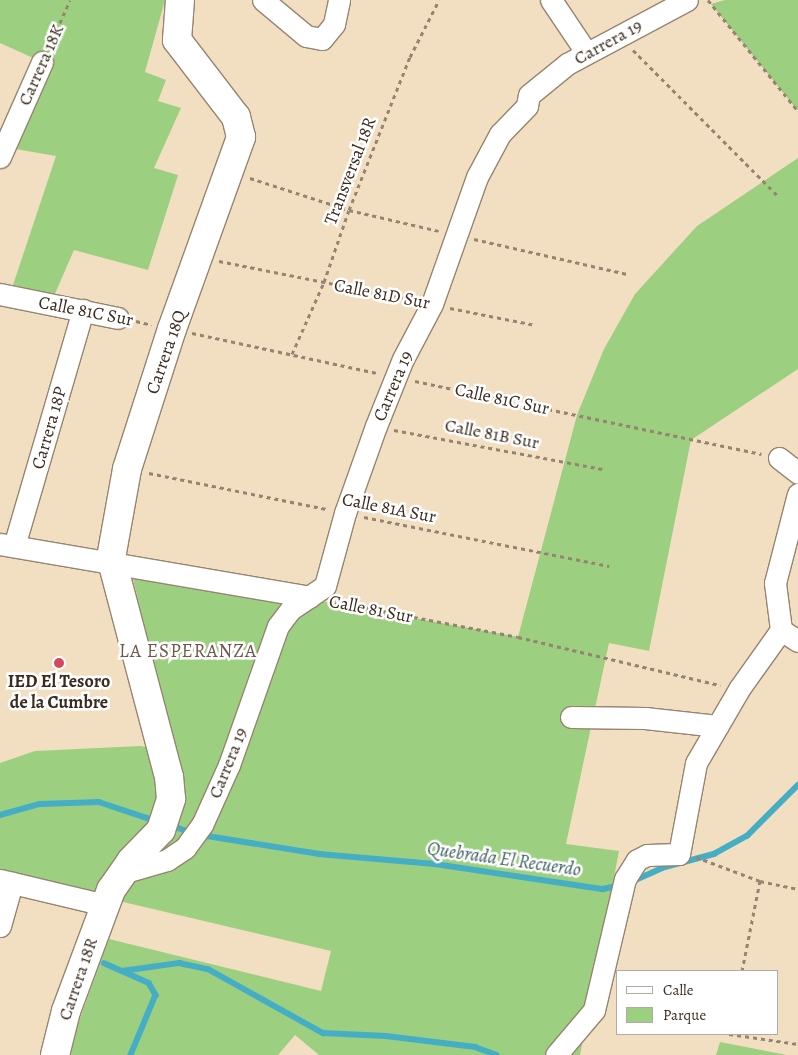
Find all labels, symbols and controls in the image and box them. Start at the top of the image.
street label: Carrera 19 [570,15,646,69]
street label: Carrera 18K [14,21,68,109]
street label: Transversal 18R [320,114,380,228]
street label: Calle 81D Sur [332,274,432,314]
street label: Calle 81C Sur [37,291,135,331]
street label: Carrera 18Q [142,307,190,397]
street label: Carrera 19 [369,348,417,424]
street label: Calle 81C Sur [453,378,551,420]
street label: Carrera 18P [27,384,71,472]
street label: Calle 81B Sur [443,414,541,454]
street label: Calle 81A Sur [340,488,438,528]
street label: Calle 81 Sur [327,590,415,628]
district label: LA ESPERANZA [117,641,259,663]
marker: IED El Tesoro de la Cumbre [53,657,65,669]
place label: IED El Tesoro de la Cumbre [8,671,110,714]
street label: Carrera 19 [204,724,252,802]
water label: Quebrada El Recuerdo [426,838,582,882]
street label: Carrera 18R [54,935,102,1023]
legend [616,970,778,1035]
text: Calle [663,980,693,1000]
text: Parque [663,1005,706,1025]

